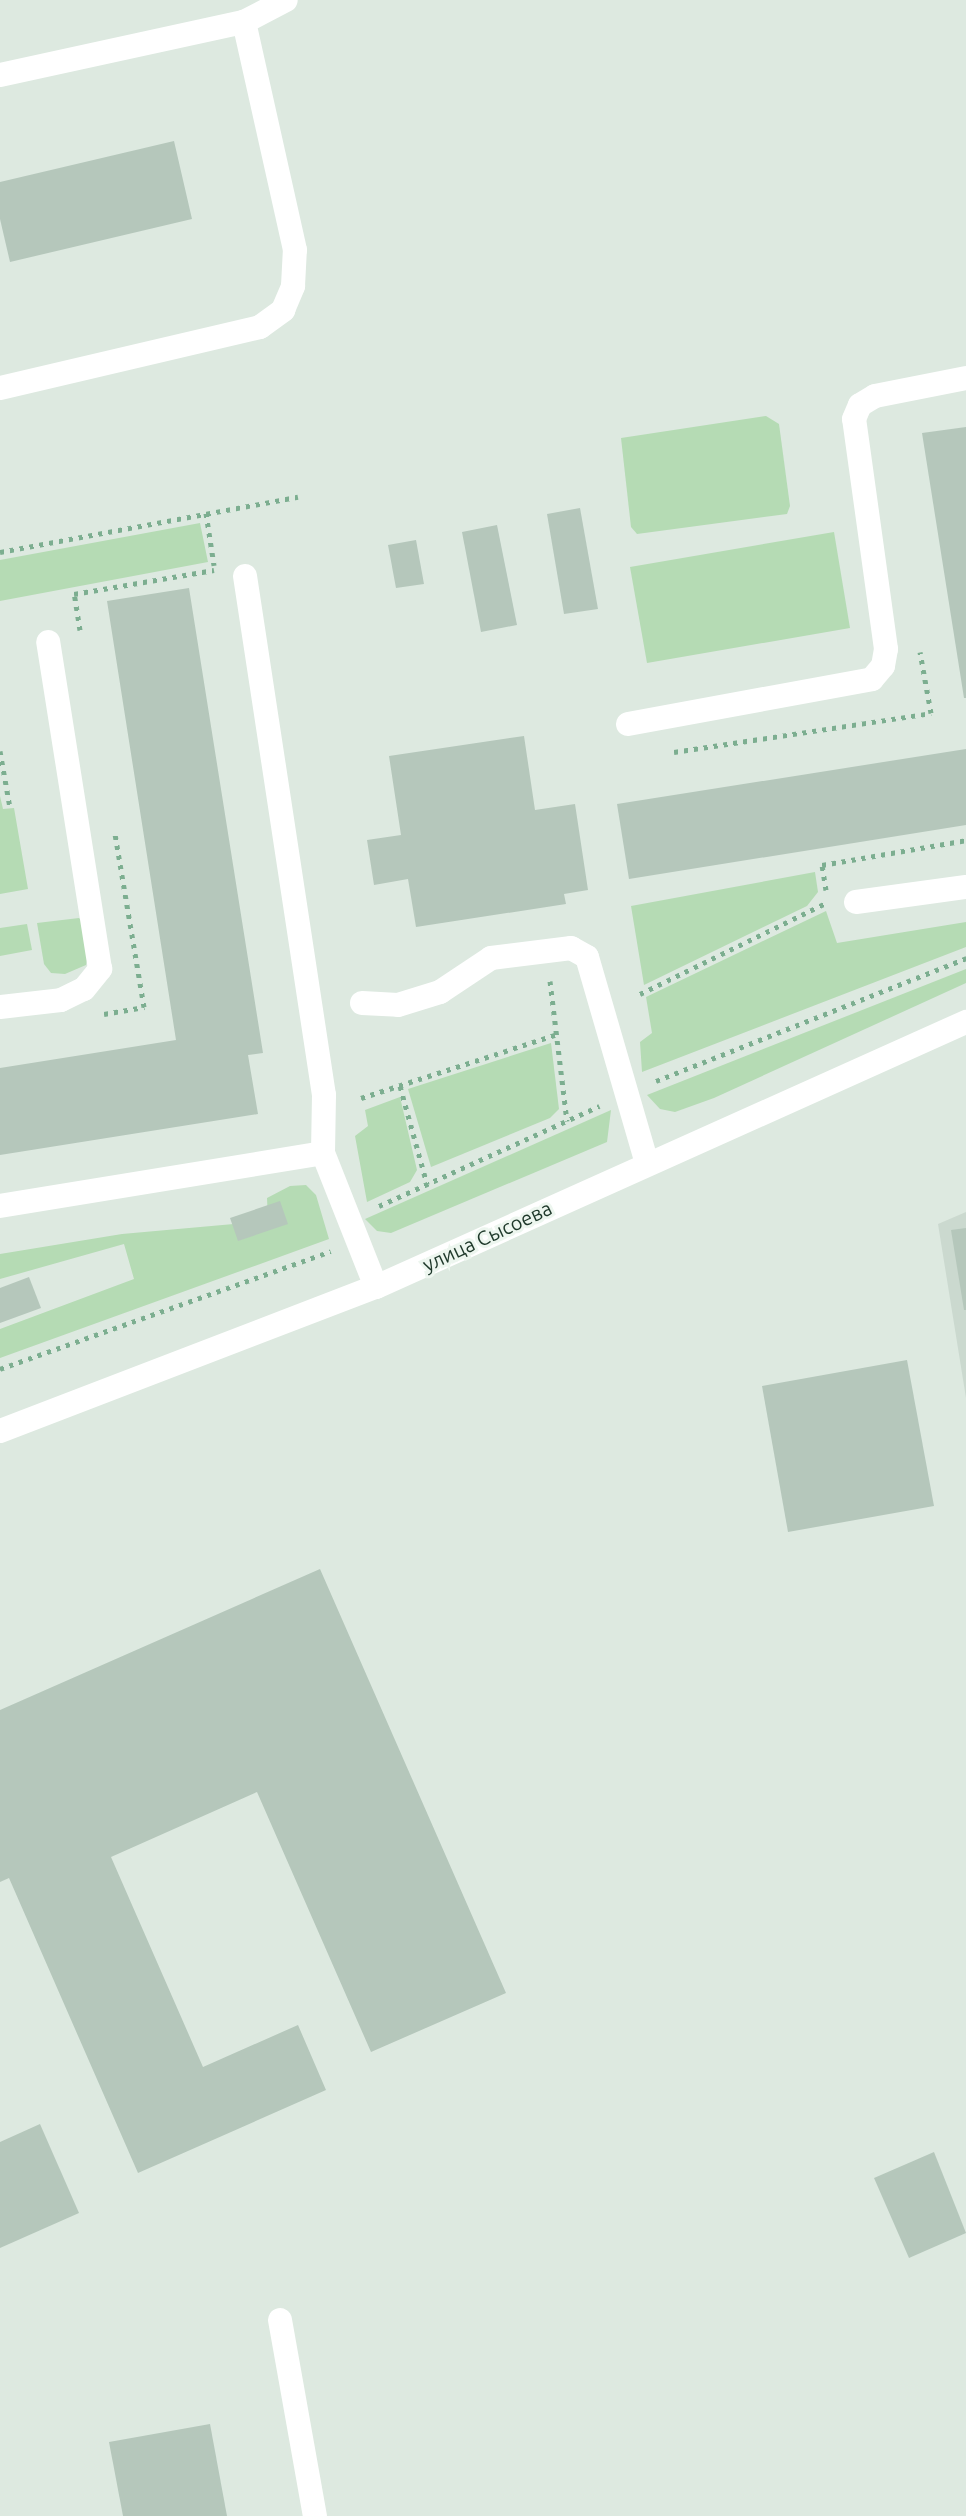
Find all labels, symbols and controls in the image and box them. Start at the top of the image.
street label: улица Сысоева [419,1196,555,1276]

